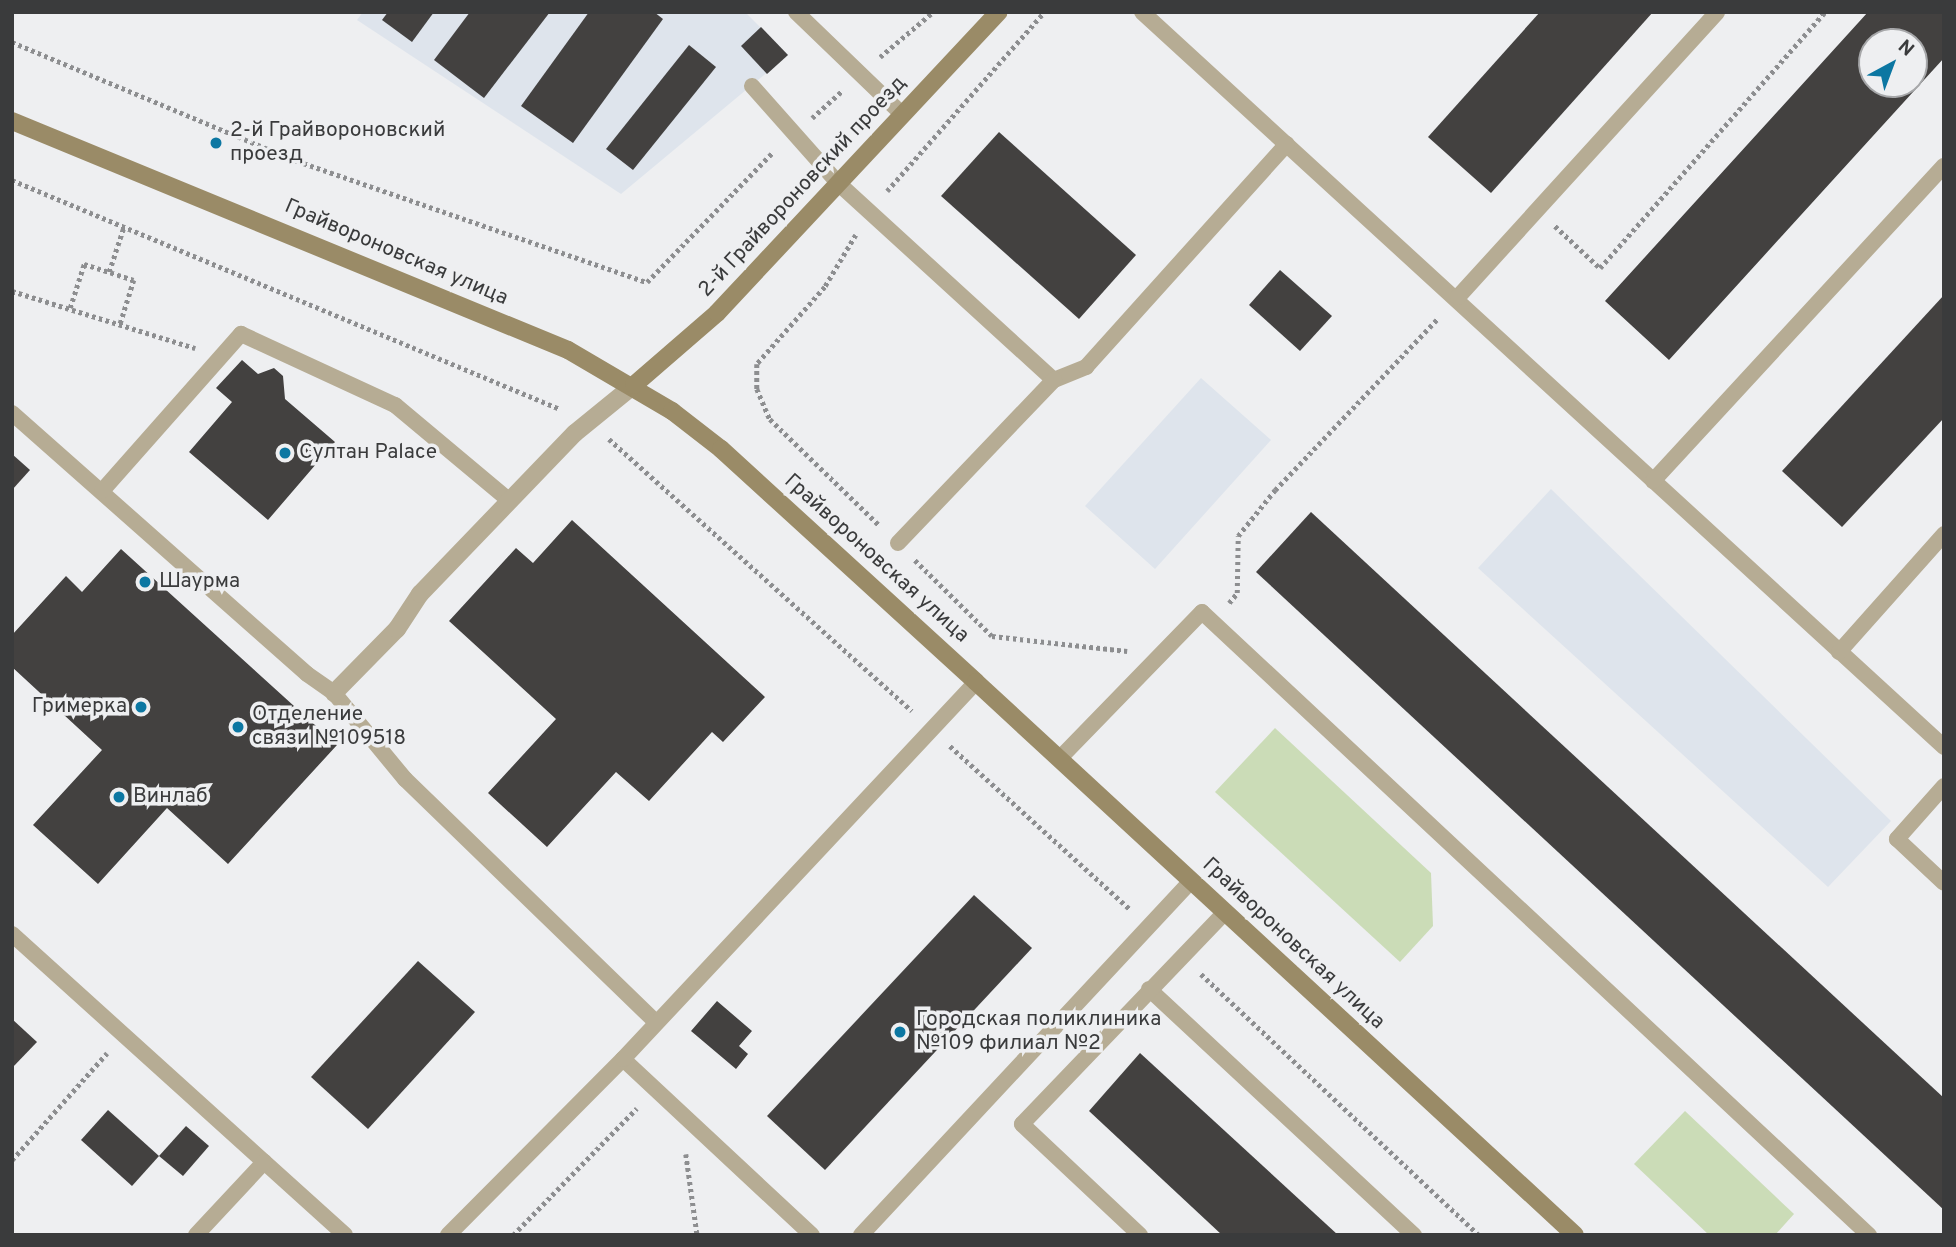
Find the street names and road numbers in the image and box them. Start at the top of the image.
street label: 2-й Грайвороновский проезд [694,71,912,303]
street label: Грайвороновская улица [281,194,511,312]
street label: Грайвороновская улица [778,469,974,649]
street label: Грайвороновская улица [1197,853,1389,1035]

